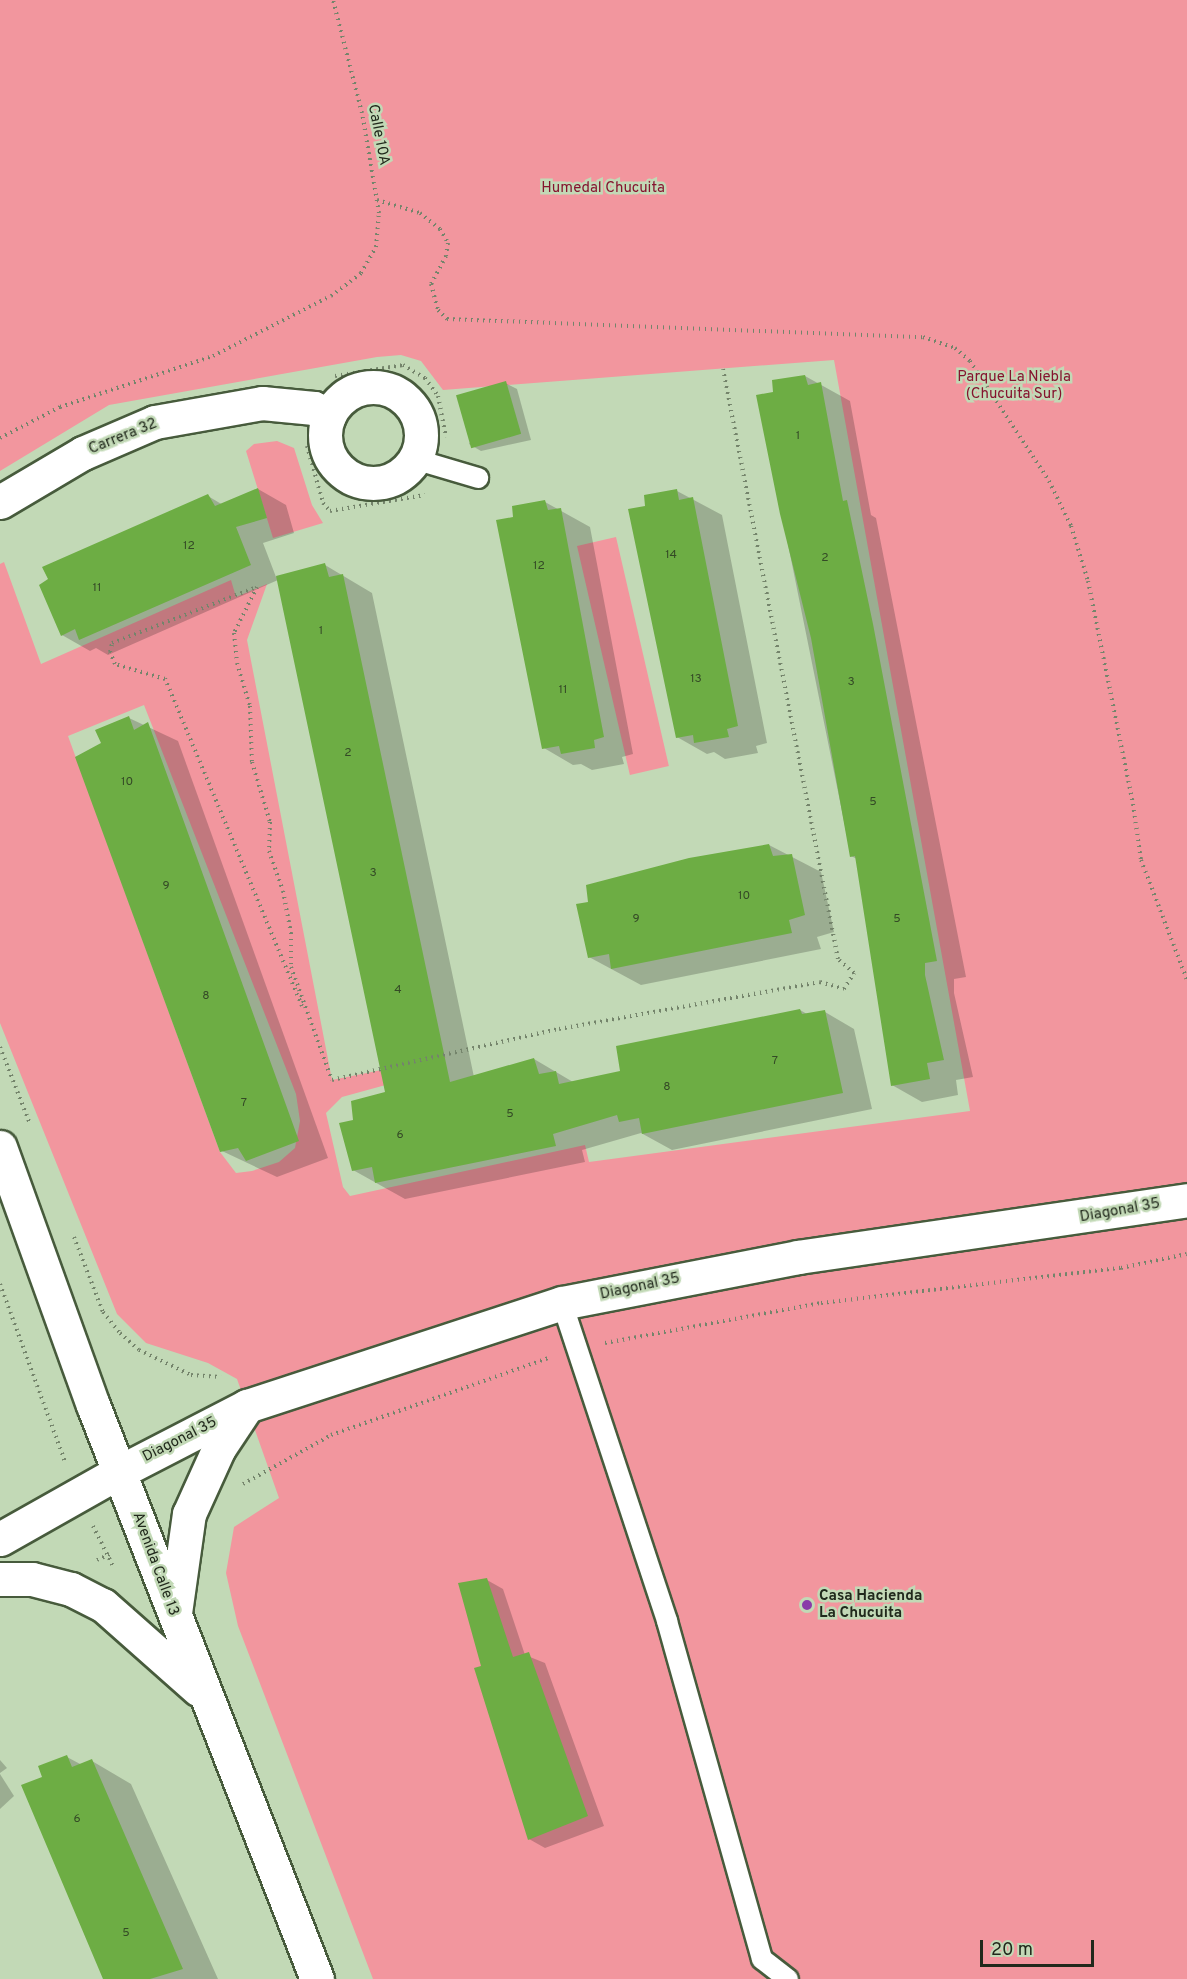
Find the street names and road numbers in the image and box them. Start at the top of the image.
street label: Calle 10A [363,103,393,167]
street label: Carrera 32 [86,415,160,459]
street label: Diagonal 35 [1079,1195,1161,1227]
street label: Diagonal 35 [598,1270,682,1304]
street label: Diagonal 35 [140,1414,220,1466]
street label: Avenida Calle 13 [128,1510,182,1618]

